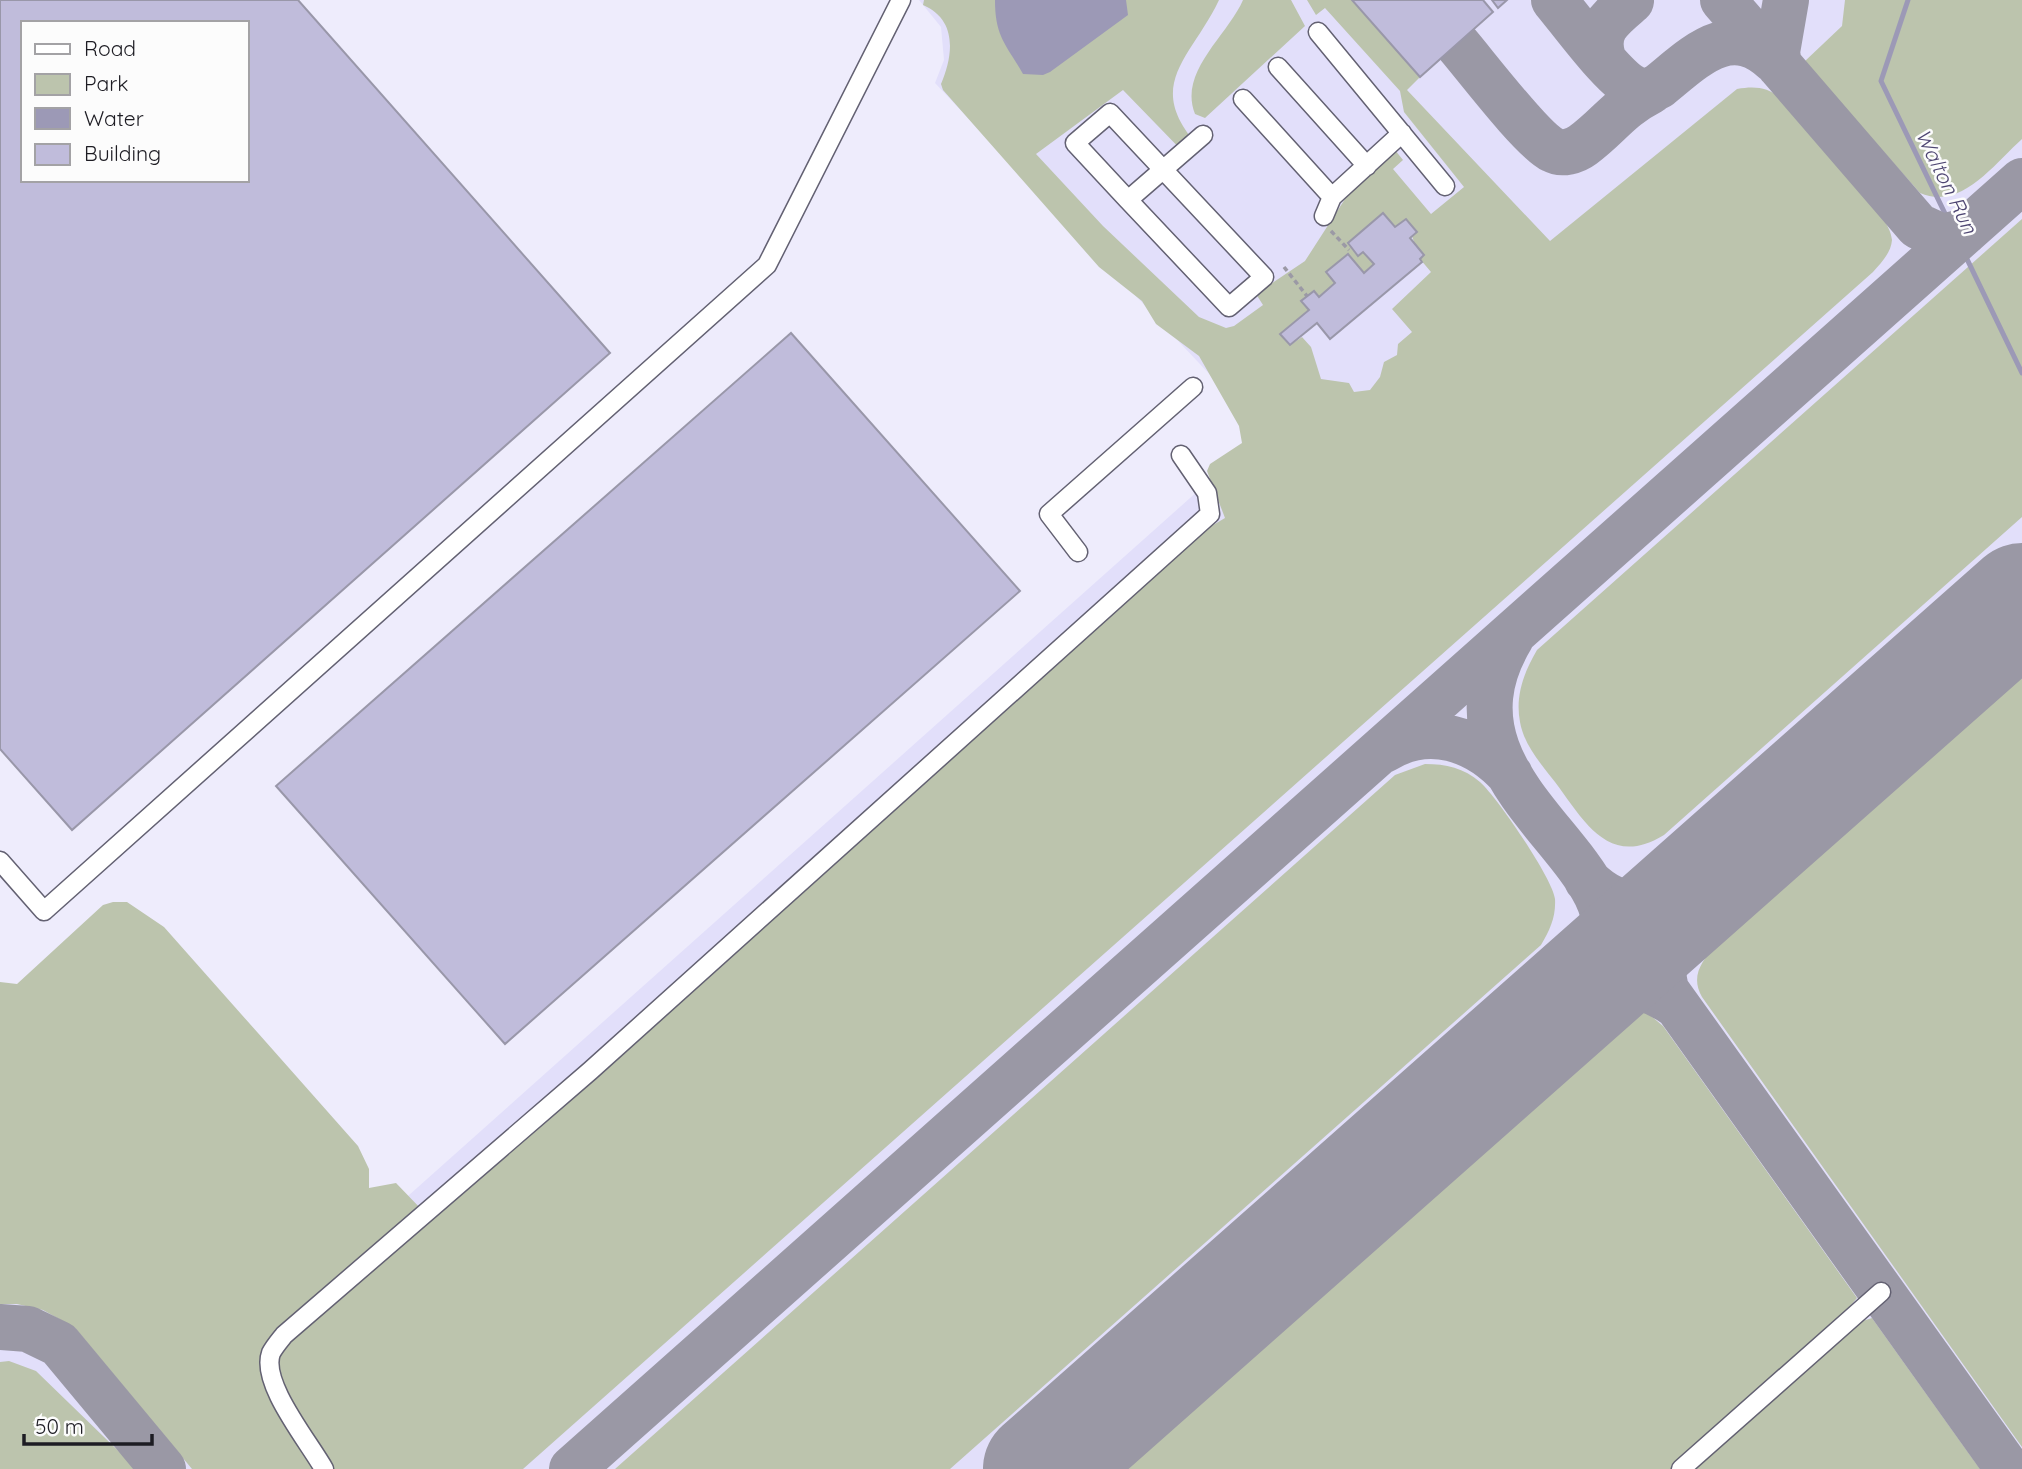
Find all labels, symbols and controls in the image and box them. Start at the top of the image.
legend [21,21,248,182]
text: Road [84,35,136,61]
text: Park [84,70,128,96]
text: Water [84,105,144,131]
water label: Walton Run [1911,124,1984,238]
text: Building [84,140,161,166]
scale bar [24,1402,152,1446]
text: 50 m [35,1413,84,1439]

